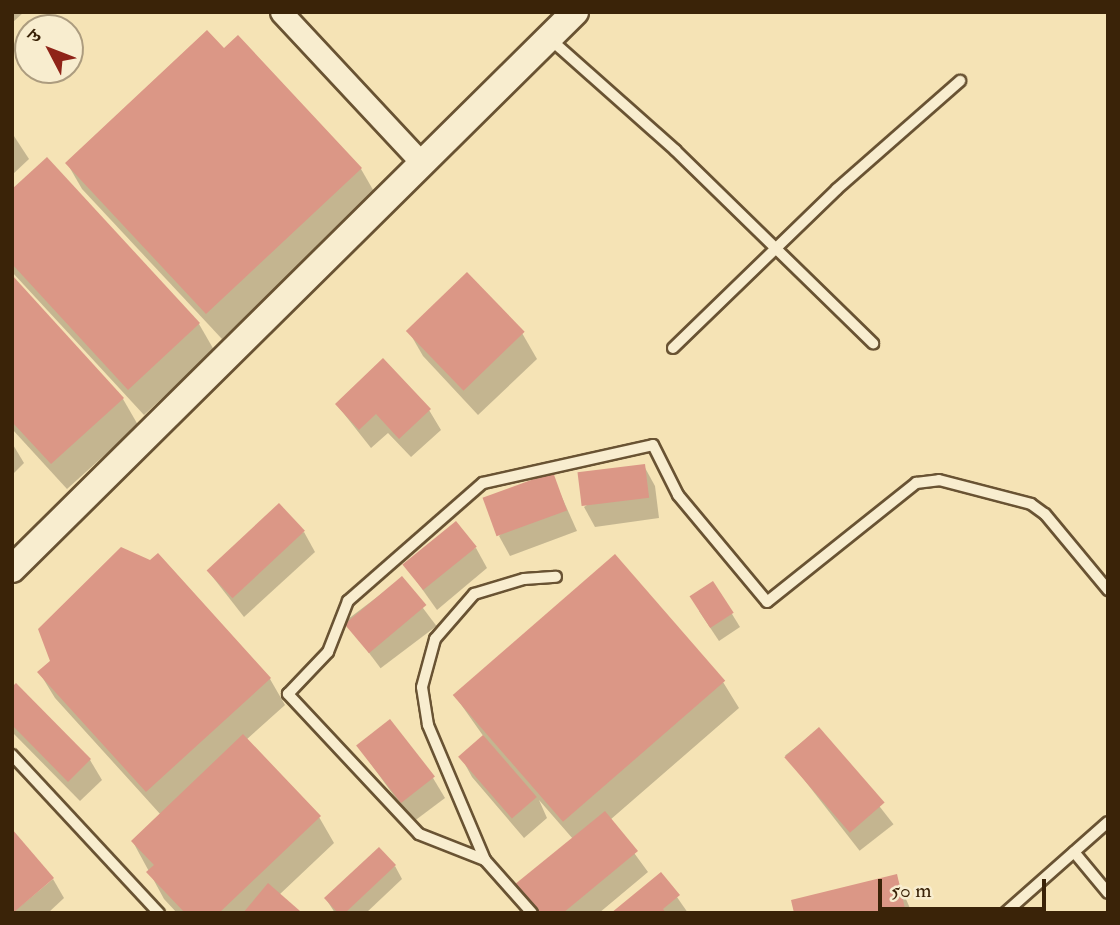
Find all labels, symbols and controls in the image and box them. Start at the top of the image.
north arrow [14,14,84,84]
text: उ [23,25,47,48]
scale bar [882,866,1050,910]
text: 50 m [891,877,932,904]

